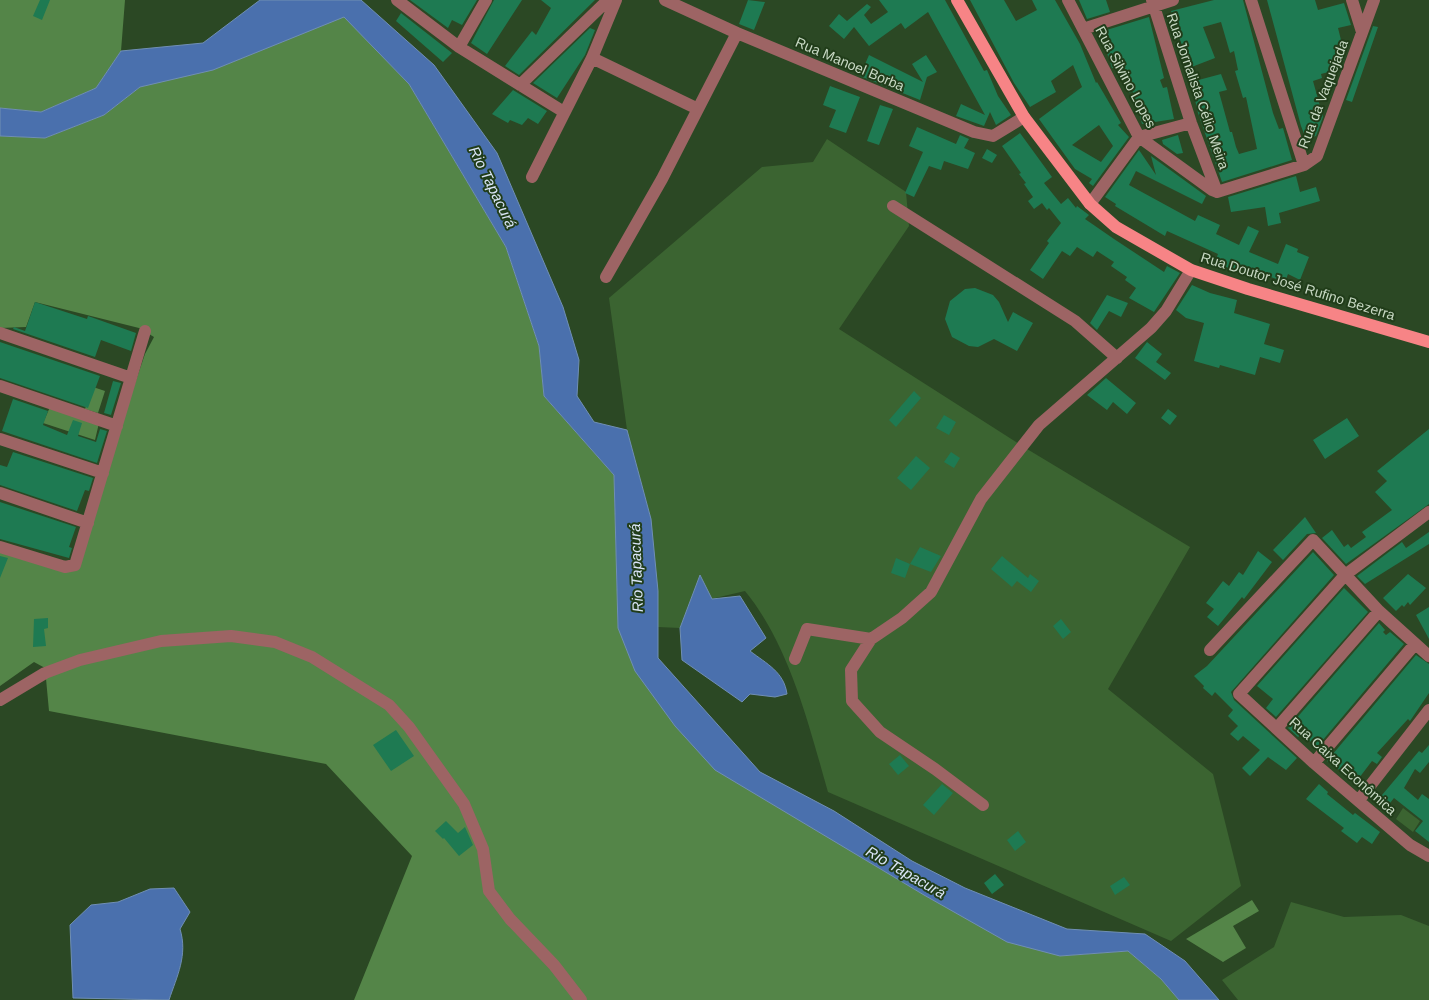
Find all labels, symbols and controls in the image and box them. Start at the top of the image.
street label: Rua Jornalista Célio Meira [1164,11,1232,171]
street label: Rua Silvino Lopes [1092,23,1160,131]
street label: Rua Manoel Borba [793,34,907,94]
street label: Rua da Vaquejada [1295,37,1351,151]
water label: Rio Tapacurá [466,143,520,231]
street label: Rua Doutor José Rufino Bezerra [1199,249,1397,323]
water label: Rio Tapacurá [626,523,646,613]
street label: Rua Caixa Econômica [1286,714,1400,818]
water label: Rio Tapacurá [863,842,949,902]

